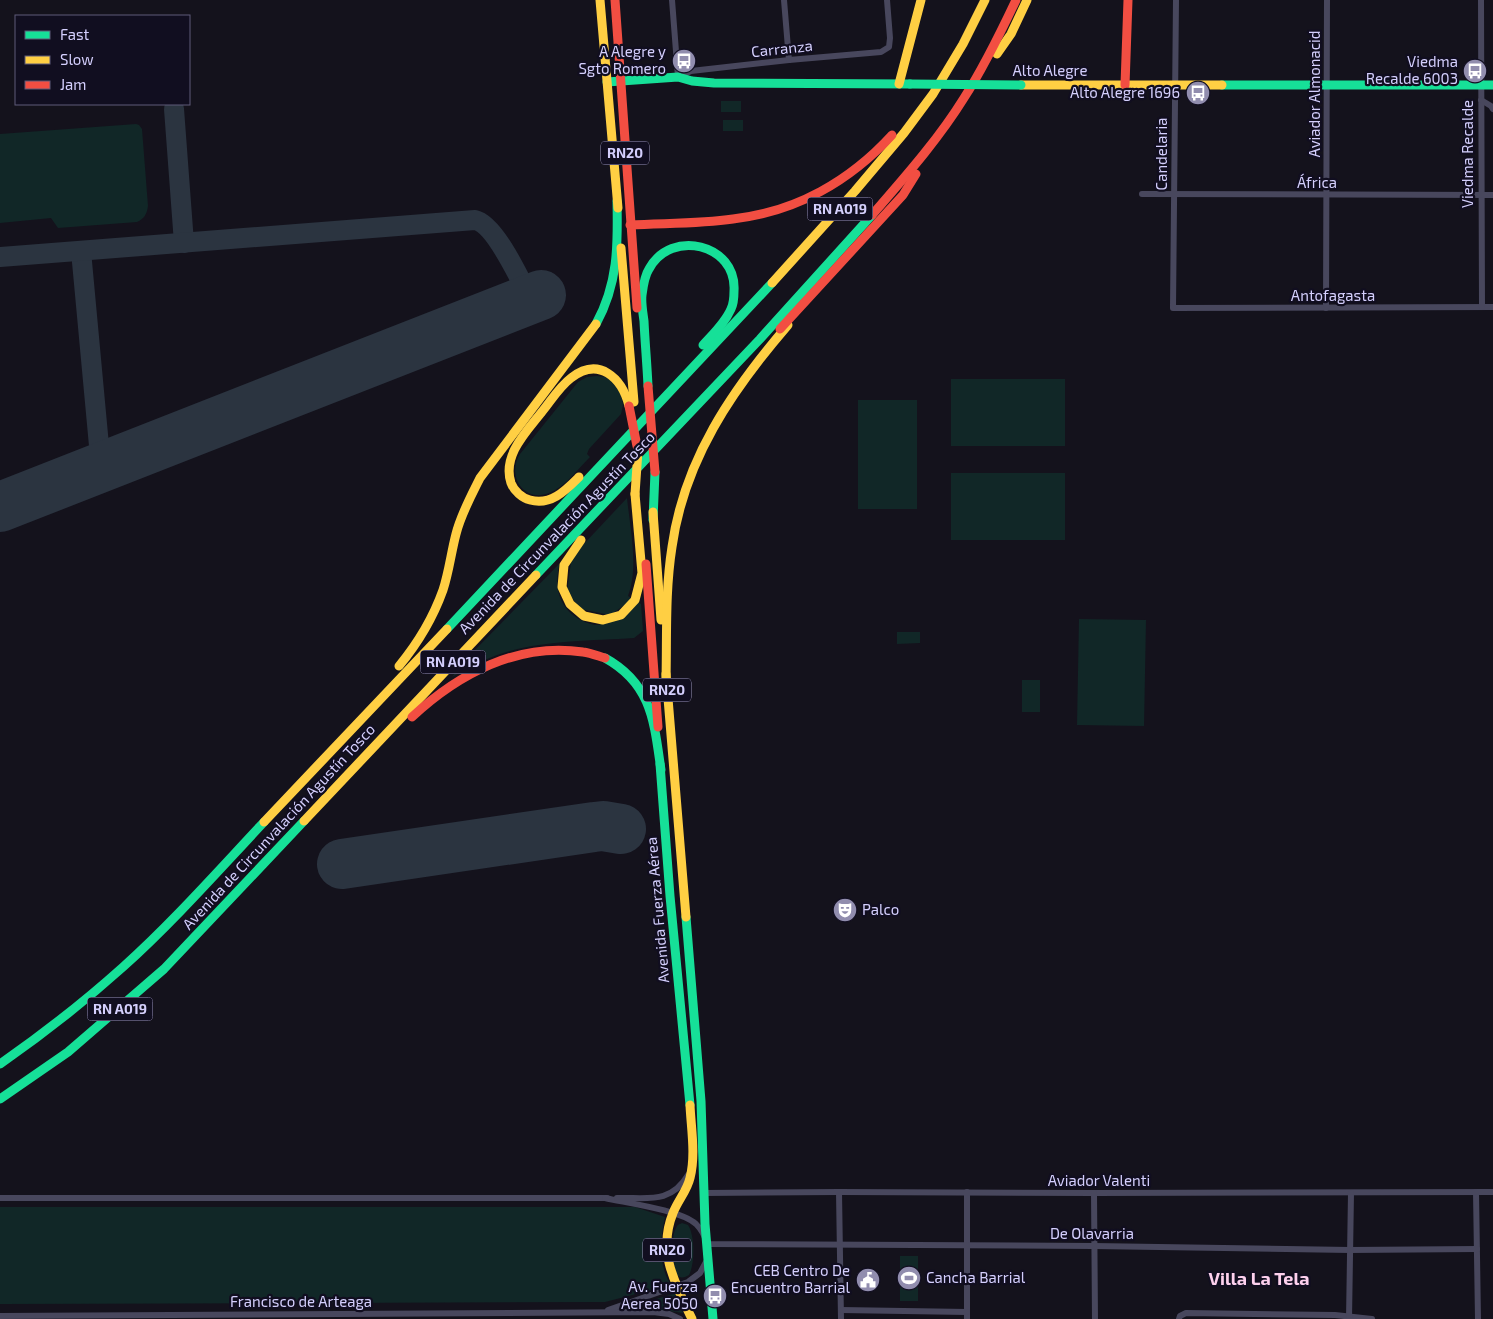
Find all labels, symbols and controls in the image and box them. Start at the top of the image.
legend [15,15,190,105]
text: Fast [60,25,90,43]
street label: Aviador Almonacid [1305,31,1323,157]
street label: Carranza [750,36,813,60]
place label: A Alegre y Sgto Romero [578,42,666,77]
bus stop icon: A Alegre y Sgto Romero [671,48,697,74]
text: Slow [60,50,94,68]
place label: Viedma Recalde 6003 [1366,52,1458,87]
bus stop icon: Viedma Recalde 6003 [1462,58,1488,84]
street label: Alto Alegre [1013,61,1088,79]
text: Jam [60,75,86,93]
bus stop icon: Alto Alegre 1696 [1185,80,1211,106]
place label: Alto Alegre 1696 [1070,83,1180,101]
street label: Viedma Recalde [1458,100,1476,208]
street label: Candelaria [1152,118,1170,190]
road number: RN20 [601,142,649,164]
street label: África [1297,173,1337,191]
road number: RN A019 [808,198,872,220]
street label: Antofagasta [1291,286,1375,304]
street label: Avenida de Circunvalación Agustín Tosco [455,427,658,637]
road number: RN A019 [420,650,486,674]
road number: RN20 [643,678,691,702]
street label: Avenida de Circunvalación Agustín Tosco [178,720,378,933]
street label: Avenida Fuerza Aérea [642,836,672,984]
theatre icon: Palco [832,897,858,923]
place label: Palco [862,900,899,918]
road number: RN A019 [88,998,152,1021]
street label: Aviador Valenti [1048,1171,1150,1189]
street label: De Olavarria [1050,1224,1134,1242]
road number: RN20 [643,1238,691,1262]
place label: CEB Centro De Encuentro Barrial [731,1261,851,1296]
sports icon: Cancha Barrial [896,1265,922,1291]
public building icon: CEB Centro De Encuentro Barrial [855,1267,881,1293]
district label: Villa La Tela [1208,1267,1310,1289]
place label: Cancha Barrial [926,1268,1026,1286]
place label: Av. Fuerza Aerea 5050 [621,1277,698,1312]
bus stop icon: Av. Fuerza Aerea 5050 [702,1283,728,1309]
street label: Francisco de Arteaga [230,1292,372,1310]

